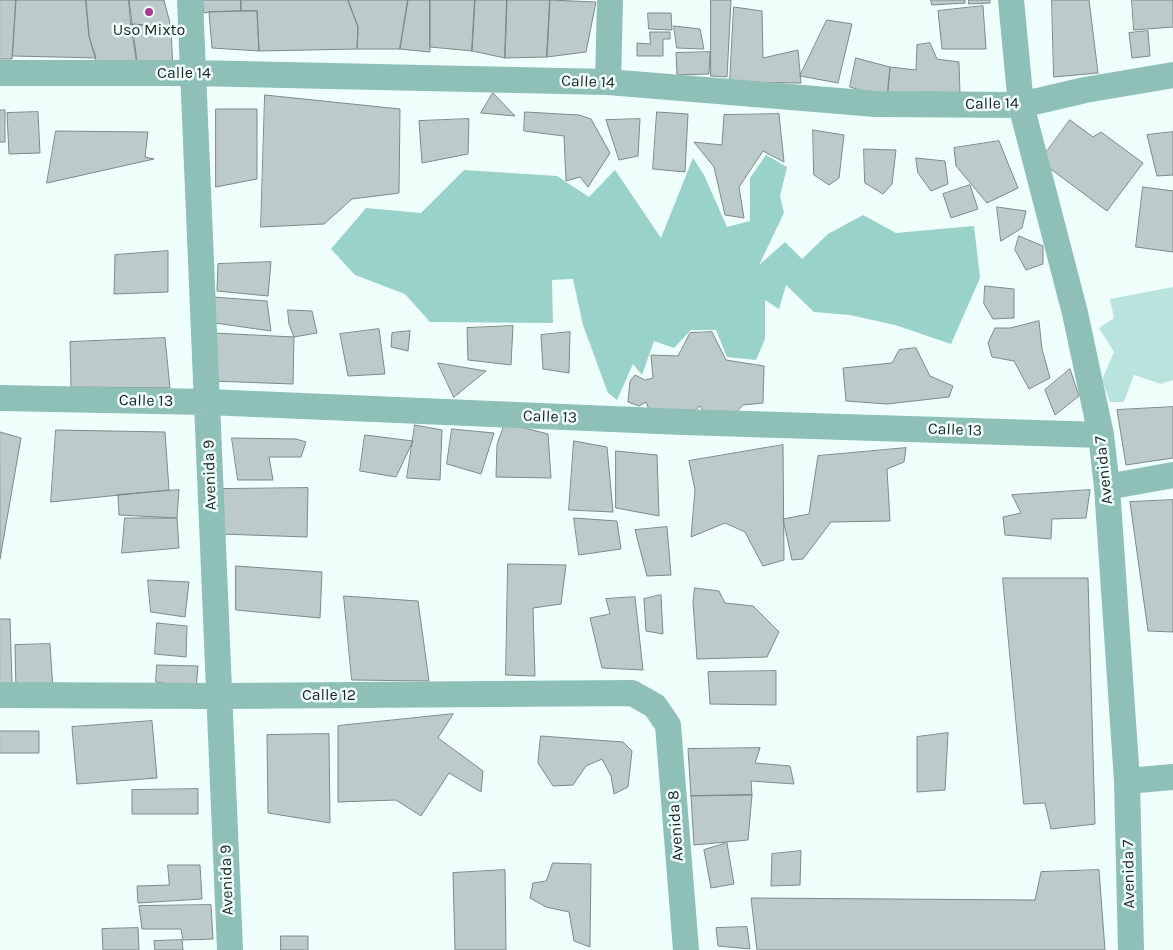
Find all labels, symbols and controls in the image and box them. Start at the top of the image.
marker: Uso Mixto [143,6,155,18]
place label: Uso Mixto [113,20,185,40]
street label: Calle 14 [157,63,211,83]
street label: Calle 14 [561,71,615,93]
street label: Calle 14 [965,94,1019,114]
street label: Calle 13 [119,391,173,411]
street label: Calle 13 [523,406,577,428]
street label: Calle 13 [928,419,982,441]
street label: Avenida 7 [1091,435,1117,505]
street label: Avenida 9 [199,439,221,511]
street label: Calle 12 [302,685,356,705]
street label: Avenida 8 [664,790,688,862]
street label: Avenida 7 [1119,839,1139,909]
street label: Avenida 9 [216,844,238,916]

